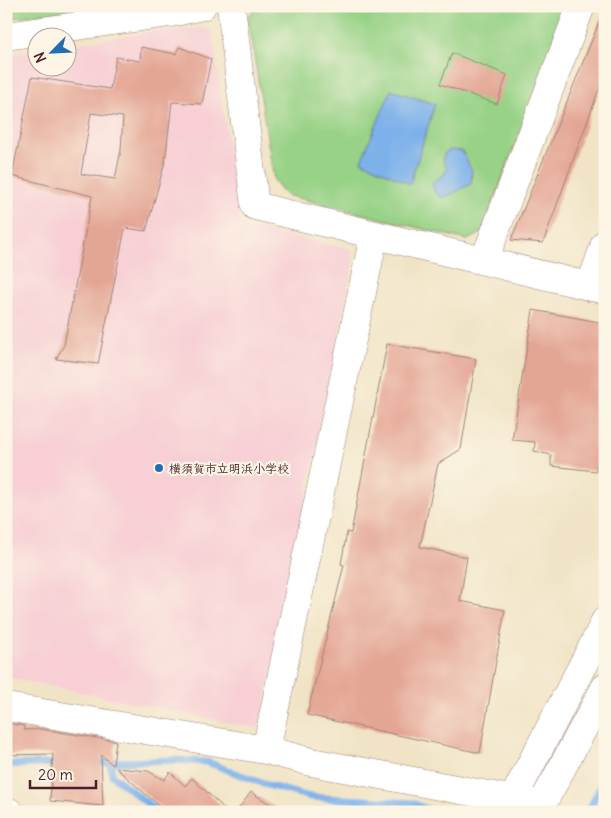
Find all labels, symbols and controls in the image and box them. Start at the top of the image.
north arrow [28,28,78,78]
text: N [30,49,50,65]
place label: 横須賀市立明浜小学校 [169,461,289,476]
marker: 横須賀市立明浜小学校 [153,462,165,474]
scale bar [30,758,96,790]
text: 20 m [38,765,73,784]

